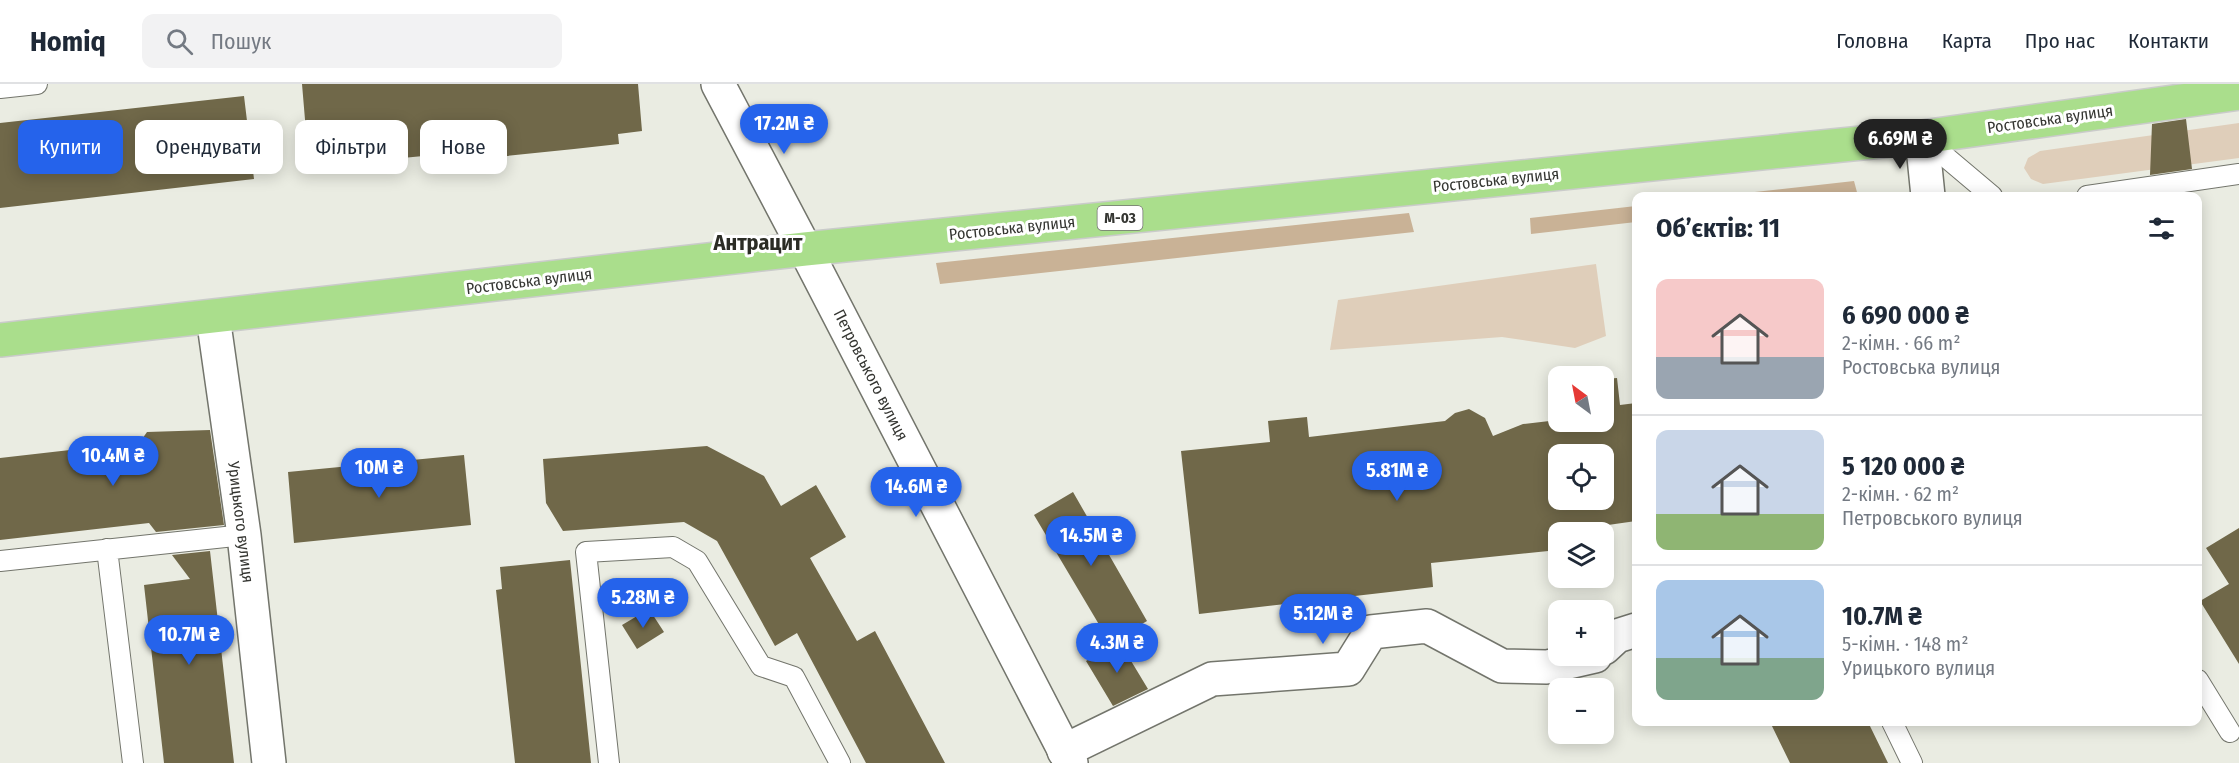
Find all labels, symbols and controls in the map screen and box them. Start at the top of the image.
search box [142,14,562,68]
text: Homiq [30,25,106,58]
icon: search [163,25,196,58]
text: Пошук [211,28,271,55]
text: Головна [1836,28,1909,54]
text: Карта [1942,28,1992,54]
text: Про нас [2025,28,2095,54]
text: Контакти [2128,28,2209,54]
street label: Ростовська вулиця [1986,101,2114,137]
pin: 17.2M ₴ [729,104,839,155]
text: 17.2M ₴ [754,111,814,135]
pin: 6.69M ₴ [1845,119,1955,170]
chip: Купити [18,120,123,174]
chip: Орендувати [135,120,283,174]
chip: Фільтри [295,120,408,174]
chip: Нове [420,120,507,174]
text: 6.69M ₴ [1868,126,1932,150]
street label: Ростовська вулиця [1432,164,1560,196]
road number: М-03 [1098,206,1142,230]
street label: Ростовська вулиця [948,212,1076,244]
icon: filters [2145,212,2178,245]
text: Об’єктів: 11 [1656,213,1780,244]
district label: Антрацит [713,229,803,256]
street label: Ростовська вулиця [465,264,593,298]
text: 6 690 000 ₴ [1842,300,1969,331]
icon: home [1704,303,1776,375]
street label: Петровського вулиця [830,306,912,444]
text: 2-кімн. · 66 m² [1842,331,1960,355]
text: Ростовська вулиця [1842,355,2000,379]
north arrow [1548,366,1614,432]
map controls [1548,366,1614,744]
pin: 10.4M ₴ [58,436,168,487]
text: 10.4M ₴ [82,443,144,467]
button: locate [1548,444,1614,510]
pin: 10M ₴ [337,448,421,499]
pin: 5.81M ₴ [1342,451,1452,502]
text: 5 120 000 ₴ [1842,451,1965,482]
icon: home [1704,454,1776,526]
text: 10M ₴ [355,455,403,479]
text: 5.81M ₴ [1366,458,1428,482]
street label: Урицького вулиця [224,459,258,584]
pin: 14.6M ₴ [861,467,971,518]
text: 14.6M ₴ [885,474,947,498]
text: 2-кімн. · 62 m² [1842,482,1959,506]
text: Петровського вулиця [1842,506,2023,530]
pin: 14.5M ₴ [1036,516,1146,567]
button: layers [1548,522,1614,588]
text: 14.5M ₴ [1060,523,1122,547]
pin: 5.28M ₴ [588,578,698,629]
text: 5.28M ₴ [611,585,675,609]
pin: 5.12M ₴ [1268,594,1378,645]
button: + [1548,600,1614,666]
text: 5.12M ₴ [1293,601,1353,625]
text: 10.7M ₴ [1842,601,1922,632]
icon: home [1704,604,1776,676]
pin: 10.7M ₴ [134,615,244,666]
text: 10.7M ₴ [158,622,220,646]
pin: 4.3M ₴ [1068,623,1166,674]
text: 4.3M ₴ [1090,630,1144,654]
text: 5-кімн. · 148 m² [1842,632,1968,656]
text: Урицького вулиця [1842,656,1995,680]
button: − [1548,678,1614,744]

